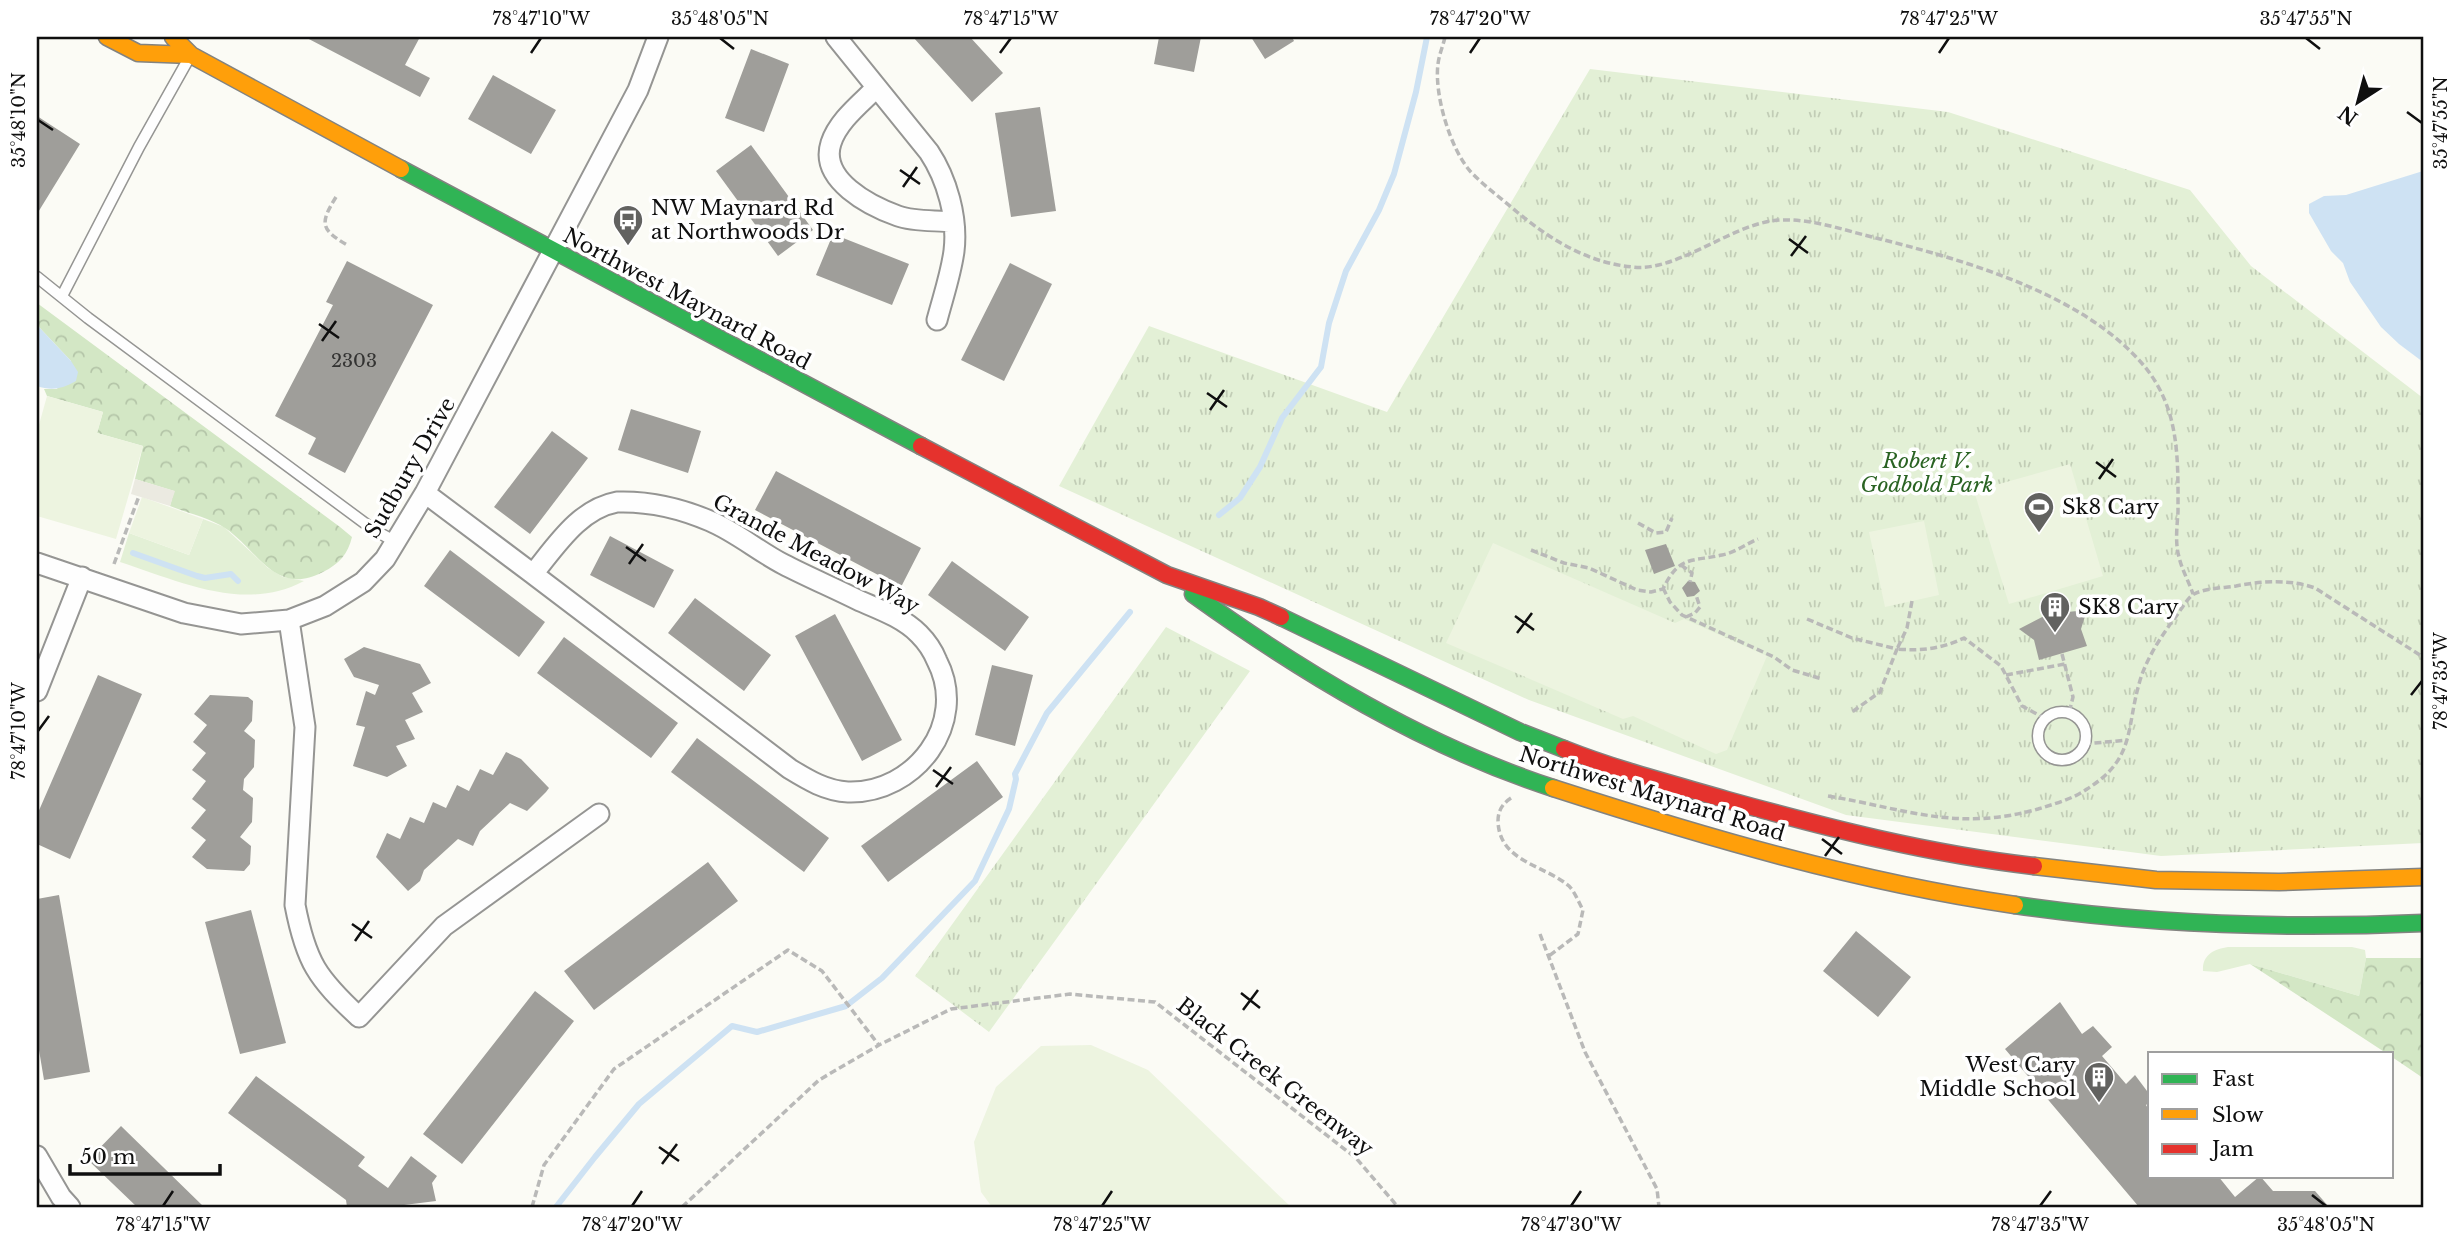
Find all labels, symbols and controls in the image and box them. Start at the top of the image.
text: 78°47'10"W [492,8,591,30]
text: 35°48'05"N [671,8,769,30]
text: 78°47'15"W [963,8,1059,30]
text: 78°47'20"W [1430,8,1531,30]
text: 78°47'25"W [1900,8,1999,30]
text: 35°47'55"N [2259,8,2353,30]
north arrow [2324,66,2394,136]
text: 35°48'10"N [8,72,30,168]
text: 35°47'55"N [2430,76,2452,170]
text: N [2334,101,2362,130]
place label: NW Maynard Rd at Northwoods Dr [651,195,844,245]
bus stop icon: NW Maynard Rd at Northwoods Dr [611,203,645,247]
street label: Northwest Maynard Road [559,223,815,375]
house number: 2303 [331,350,377,372]
street label: Sudbury Drive [359,393,461,543]
park label: Robert V. Godbold Park [1861,448,1993,498]
street label: Grande Meadow Way [708,489,924,620]
sports icon: Sk8 Cary [2022,490,2056,534]
place label: Sk8 Cary [2062,494,2160,520]
building icon: SK8 Cary [2038,590,2072,634]
place label: SK8 Cary [2078,594,2179,620]
text: 78°47'35"W [2430,631,2452,730]
text: 78°47'10"W [8,681,30,780]
street label: Northwest Maynard Road [1516,741,1788,847]
street label: Black Creek Greenway [1172,992,1379,1162]
place label: West Cary Middle School [1919,1052,2077,1102]
legend [2148,1052,2394,1178]
building icon: West Cary Middle School [2082,1060,2116,1104]
text: Fast [2212,1066,2254,1092]
text: Slow [2212,1102,2264,1128]
scale bar [70,1132,220,1176]
text: Jam [2209,1136,2254,1162]
text: 50 m [80,1144,136,1170]
text: 78°47'15"W [115,1214,211,1236]
text: 78°47'20"W [582,1214,683,1236]
text: 78°47'25"W [1053,1214,1152,1236]
text: 78°47'30"W [1521,1214,1622,1236]
text: 78°47'35"W [1991,1214,2090,1236]
text: 35°48'05"N [2277,1214,2375,1236]

